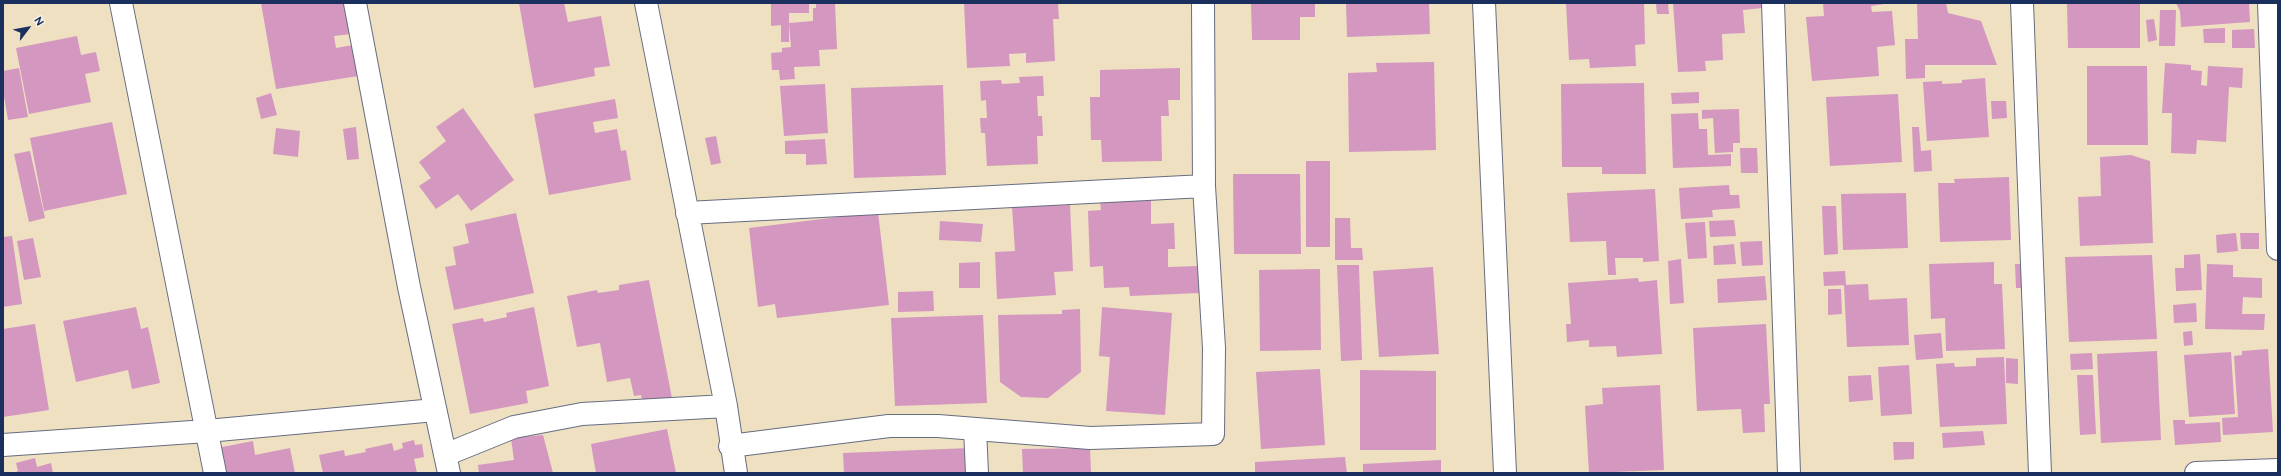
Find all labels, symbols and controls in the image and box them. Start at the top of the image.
north arrow [8,8,48,48]
text: N [31,14,46,28]

